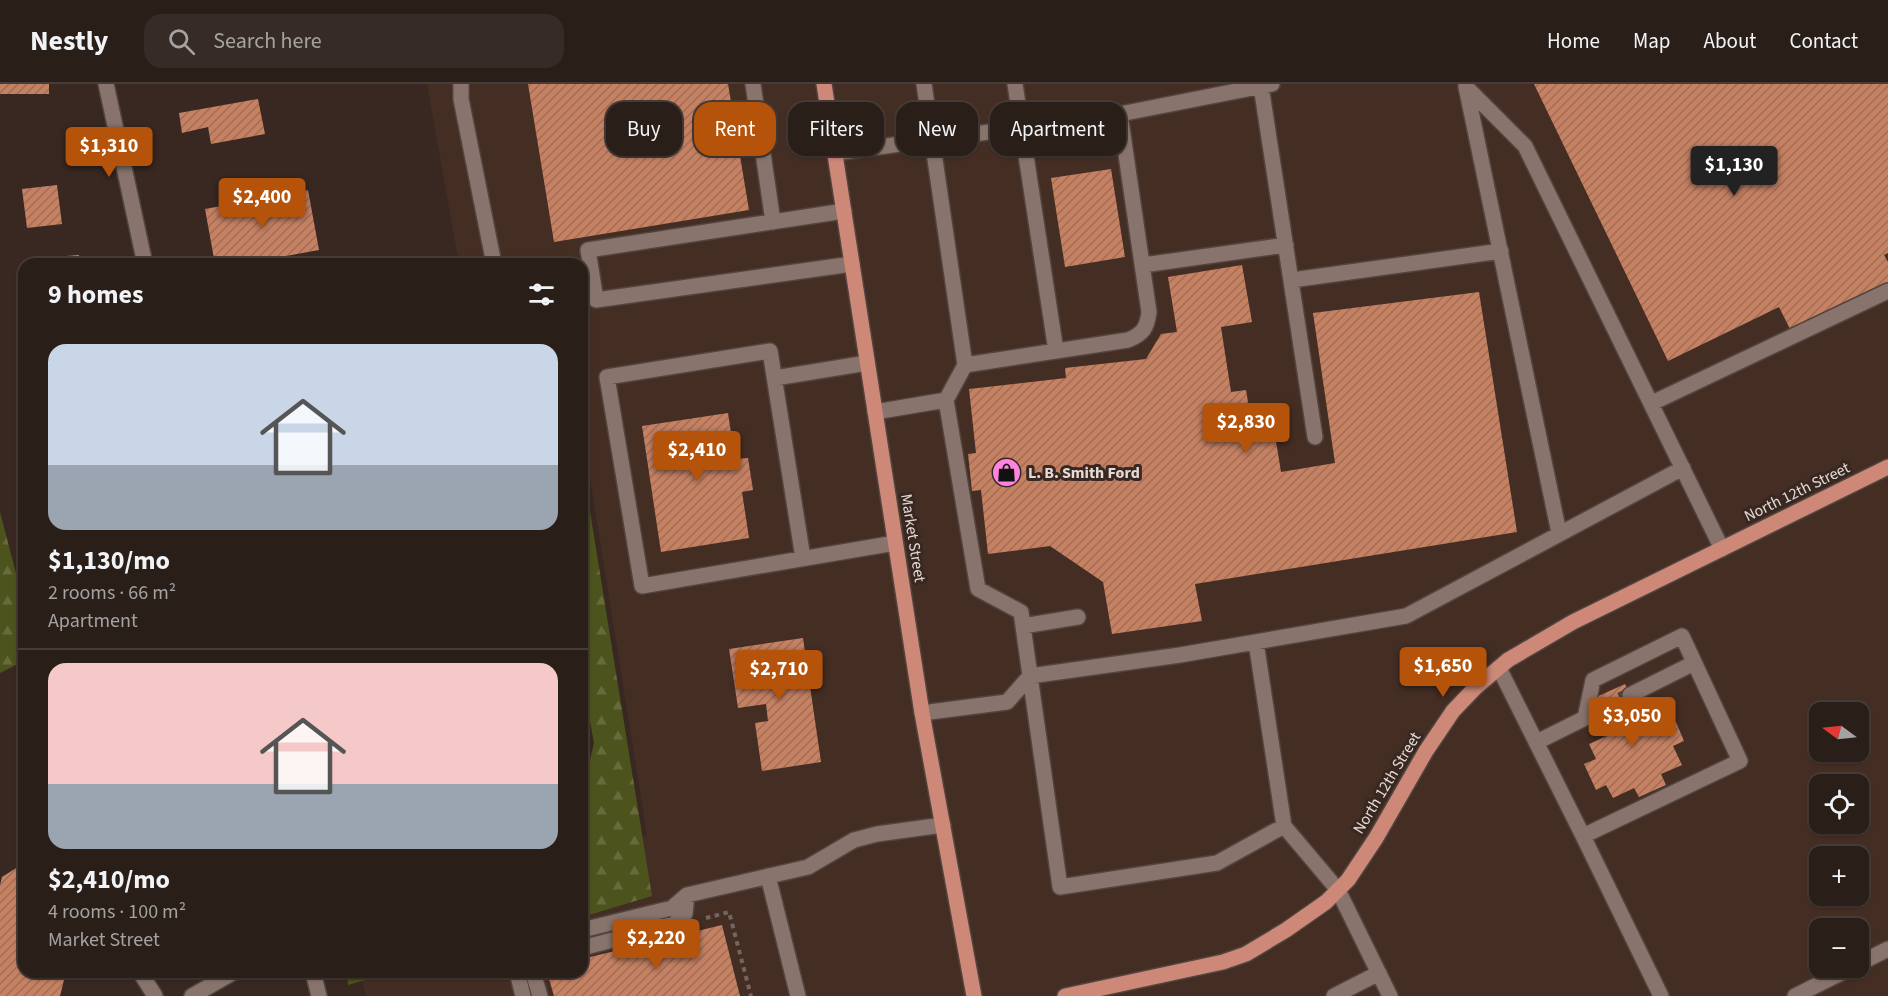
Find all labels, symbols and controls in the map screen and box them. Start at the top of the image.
search box [144,14,564,68]
text: Nestly [30,21,108,61]
icon: search [165,25,198,58]
text: Search here [213,25,322,57]
text: Home [1547,26,1600,56]
text: Map [1633,26,1671,56]
text: About [1704,26,1756,56]
text: Contact [1789,26,1858,56]
chip: Buy [606,102,682,156]
chip: Rent [694,102,776,156]
chip: Filters [788,102,884,156]
chip: New [896,102,978,156]
chip: Apartment [990,102,1126,156]
pin: $1,310 [60,127,158,178]
text: $1,310 [80,132,138,160]
pin: $1,130 [1685,146,1783,197]
text: $1,130 [1705,151,1763,179]
pin: $2,400 [213,178,311,229]
text: $2,400 [233,183,291,211]
text: 9 homes [48,276,143,313]
icon: filters [525,278,558,311]
icon: home [249,383,357,491]
pin: $2,830 [1197,403,1295,454]
text: $2,830 [1217,408,1275,436]
pin: $2,410 [648,431,746,482]
text: $2,410 [668,436,726,464]
shop icon: L. B. Smith Ford [991,457,1023,489]
street label: North 12th Street [1740,457,1854,527]
place label: L. B. Smith Ford [1028,462,1140,484]
street label: Market Street [895,492,931,584]
text: $1,130/mo [48,542,170,579]
text: 2 rooms · 66 m² [48,579,176,607]
text: Apartment [48,607,138,635]
pin: $1,650 [1394,647,1492,698]
pin: $2,710 [730,650,828,701]
text: $1,650 [1414,652,1472,680]
text: $2,710 [750,655,808,683]
pin: $3,050 [1583,697,1681,748]
icon: home [249,702,357,810]
text: $3,050 [1603,702,1661,730]
north arrow [1809,702,1869,762]
map controls [1809,702,1869,978]
street label: North 12th Street [1348,727,1426,838]
button: locate [1809,774,1869,834]
button: + [1809,846,1869,906]
text: $2,410/mo [48,861,170,898]
text: 4 rooms · 100 m² [48,898,186,926]
button: − [1809,918,1869,978]
pin: $2,220 [607,919,705,970]
text: $2,220 [627,924,685,952]
text: Market Street [48,926,160,954]

